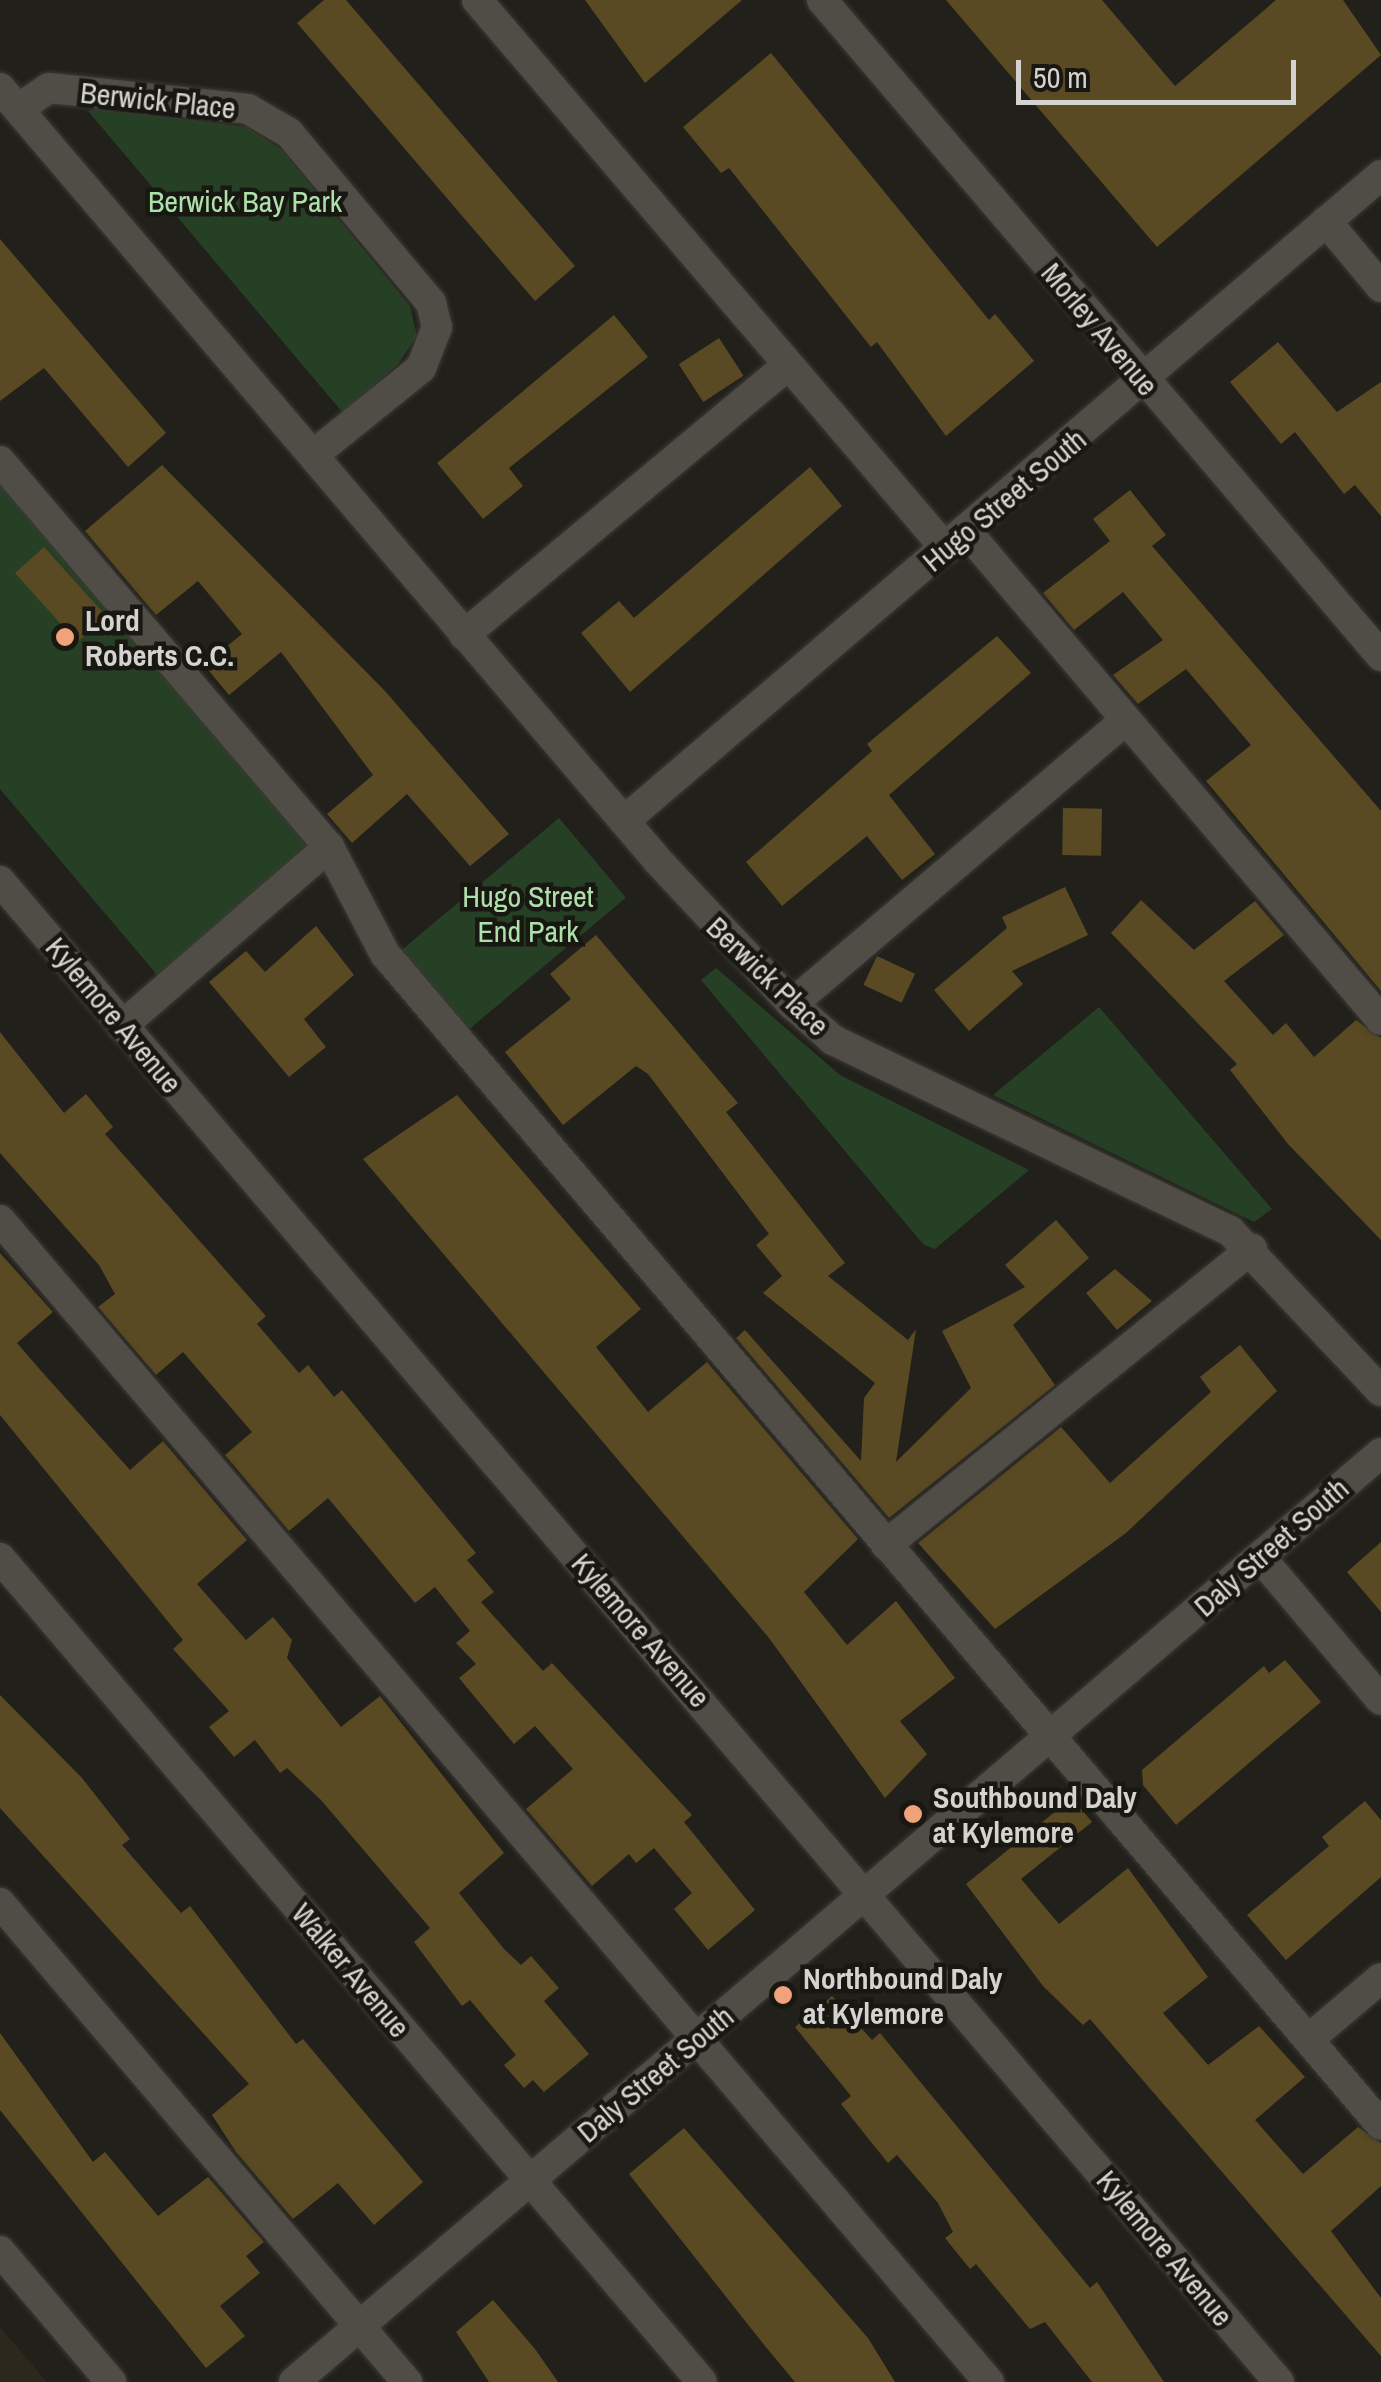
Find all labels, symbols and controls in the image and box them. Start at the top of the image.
scale bar [1021,40,1301,102]
text: 50 m [1033,57,1088,97]
street label: Berwick Place [79,74,237,126]
park label: Berwick Bay Park [148,183,342,219]
street label: Morley Avenue [1034,255,1166,403]
street label: Hugo Street South [915,421,1093,579]
place label: Lord Roberts C.C. [85,602,234,672]
marker: Lord Roberts C.C. [54,626,76,648]
park label: Hugo Street End Park [462,878,594,948]
street label: Berwick Place [699,909,837,1043]
street label: Kylemore Avenue [38,929,190,1101]
street label: Daly Street South [1186,1470,1356,1624]
street label: Kylemore Avenue [564,1545,718,1715]
place label: Southbound Daly at Kylemore [933,1779,1137,1850]
marker: Southbound Daly at Kylemore [902,1803,924,1825]
street label: Walker Avenue [284,1895,418,2045]
place label: Northbound Daly at Kylemore [803,1960,1003,2030]
marker: Northbound Daly at Kylemore [772,1984,794,2006]
street label: Daly Street South [570,1998,740,2150]
street label: Kylemore Avenue [1089,2162,1241,2334]

